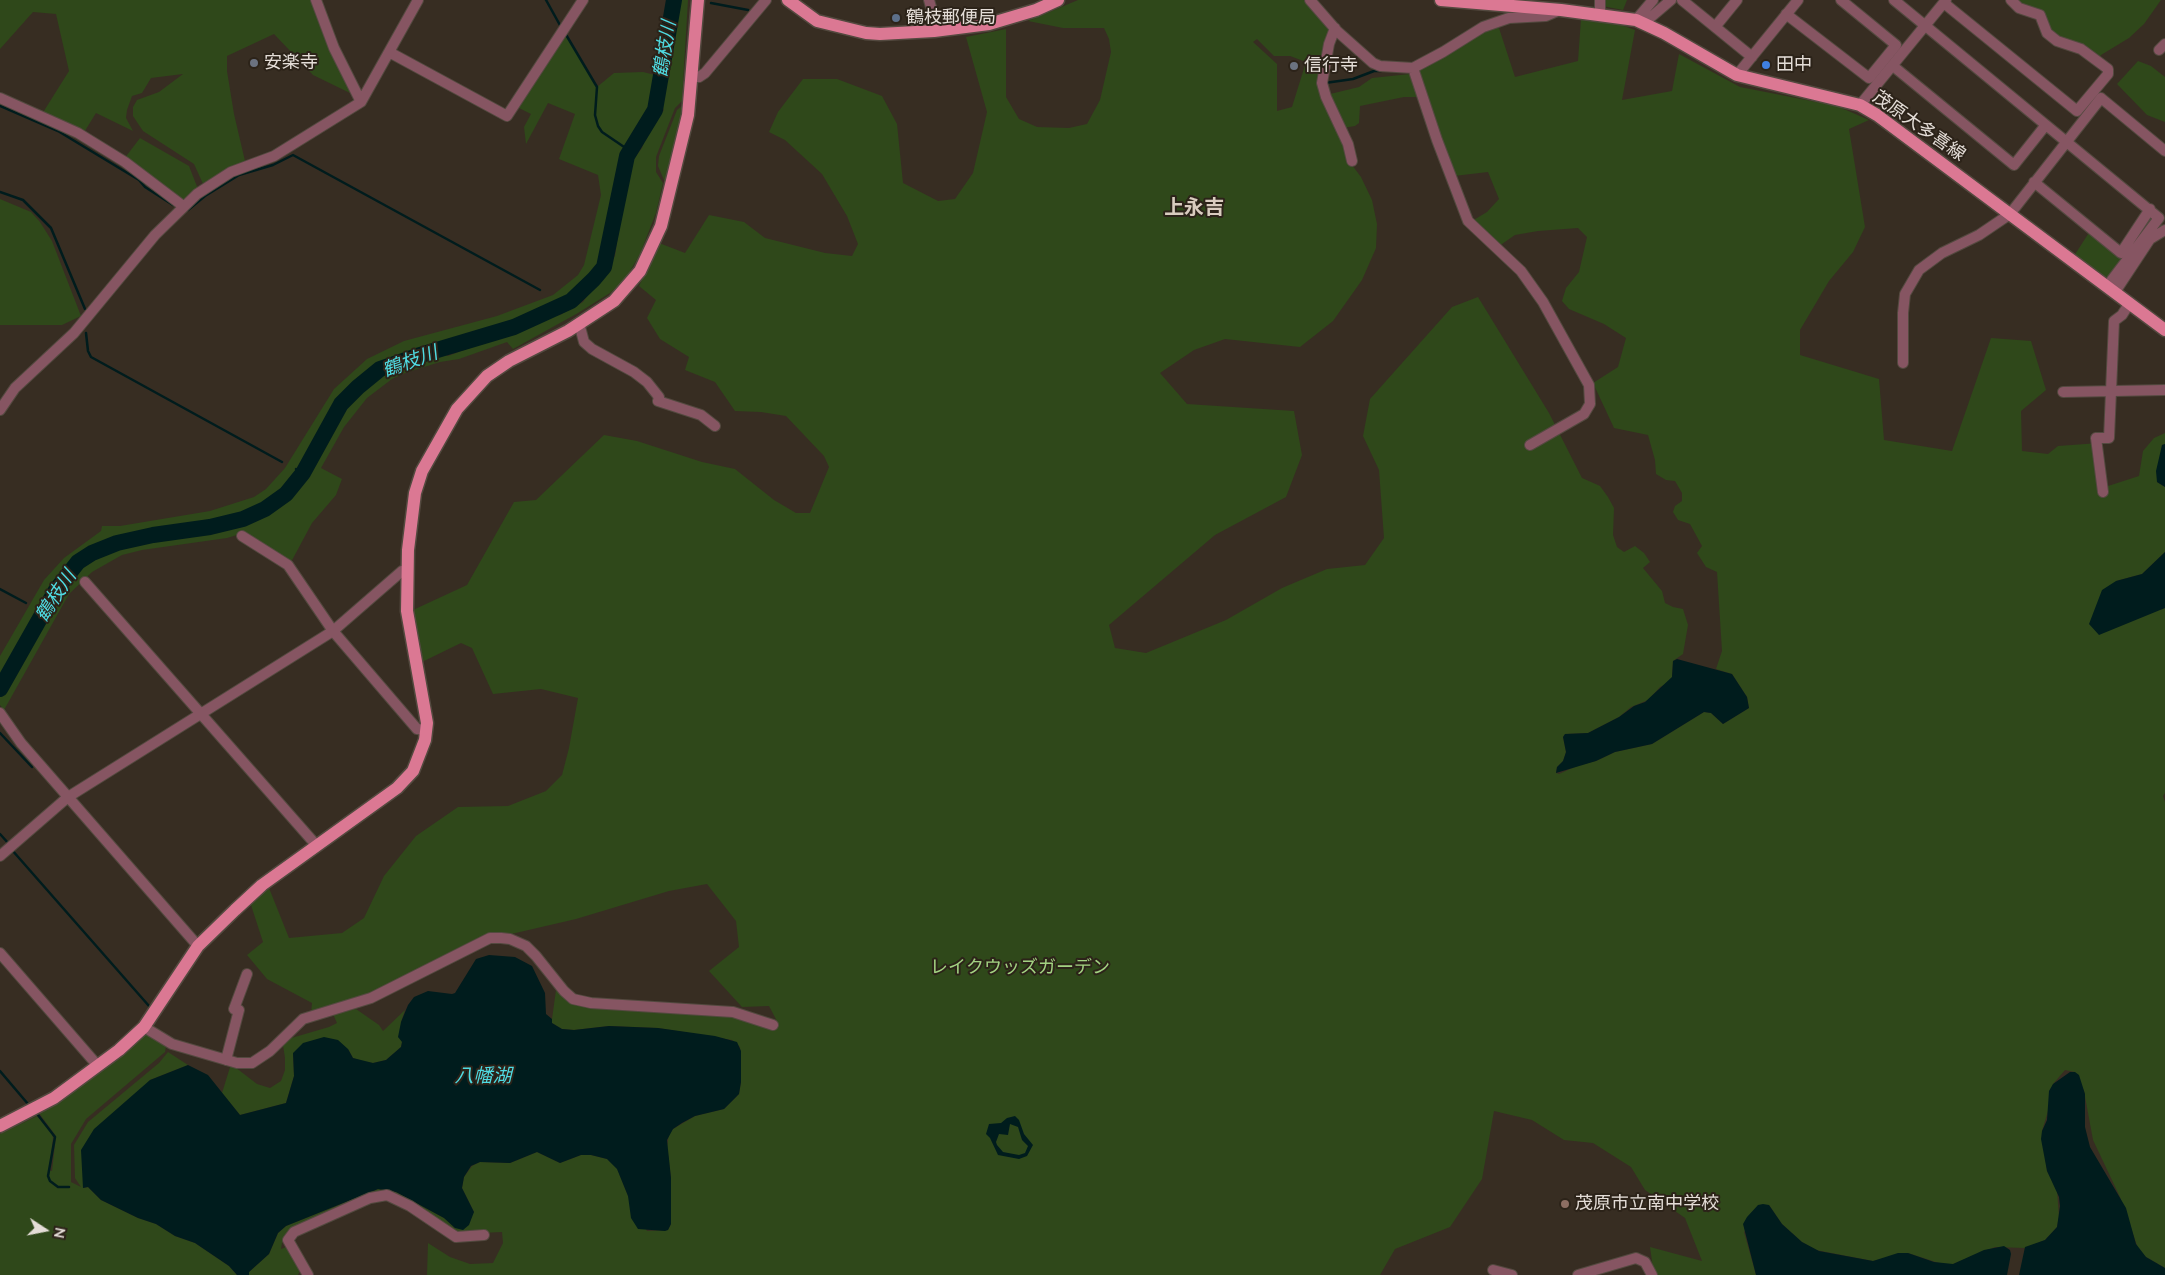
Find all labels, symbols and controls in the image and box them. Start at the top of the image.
place label: 鶴枝郵便局 [906,7,996,29]
marker: 鶴枝郵便局 [890,12,902,24]
water label: 鶴枝川 [649,19,681,79]
place label: 安楽寺 [264,52,318,74]
place label: 田中 [1776,54,1812,76]
place label: 信行寺 [1304,55,1358,77]
marker: 安楽寺 [248,57,260,69]
marker: 田中 [1760,59,1772,71]
marker: 信行寺 [1288,60,1300,72]
street label: 茂原大多喜線 [1869,86,1969,166]
district label: 上永吉 [1164,196,1224,220]
water label: 鶴枝川 [379,342,441,382]
water label: 鶴枝川 [31,566,81,626]
park label: レイクウッズガーデン [930,957,1110,979]
water label: 八幡湖 [455,1065,511,1087]
place label: 茂原市立南中学校 [1575,1193,1719,1215]
marker: 茂原市立南中学校 [1559,1198,1571,1210]
north arrow [20,1205,70,1255]
text: N [50,1226,70,1240]

